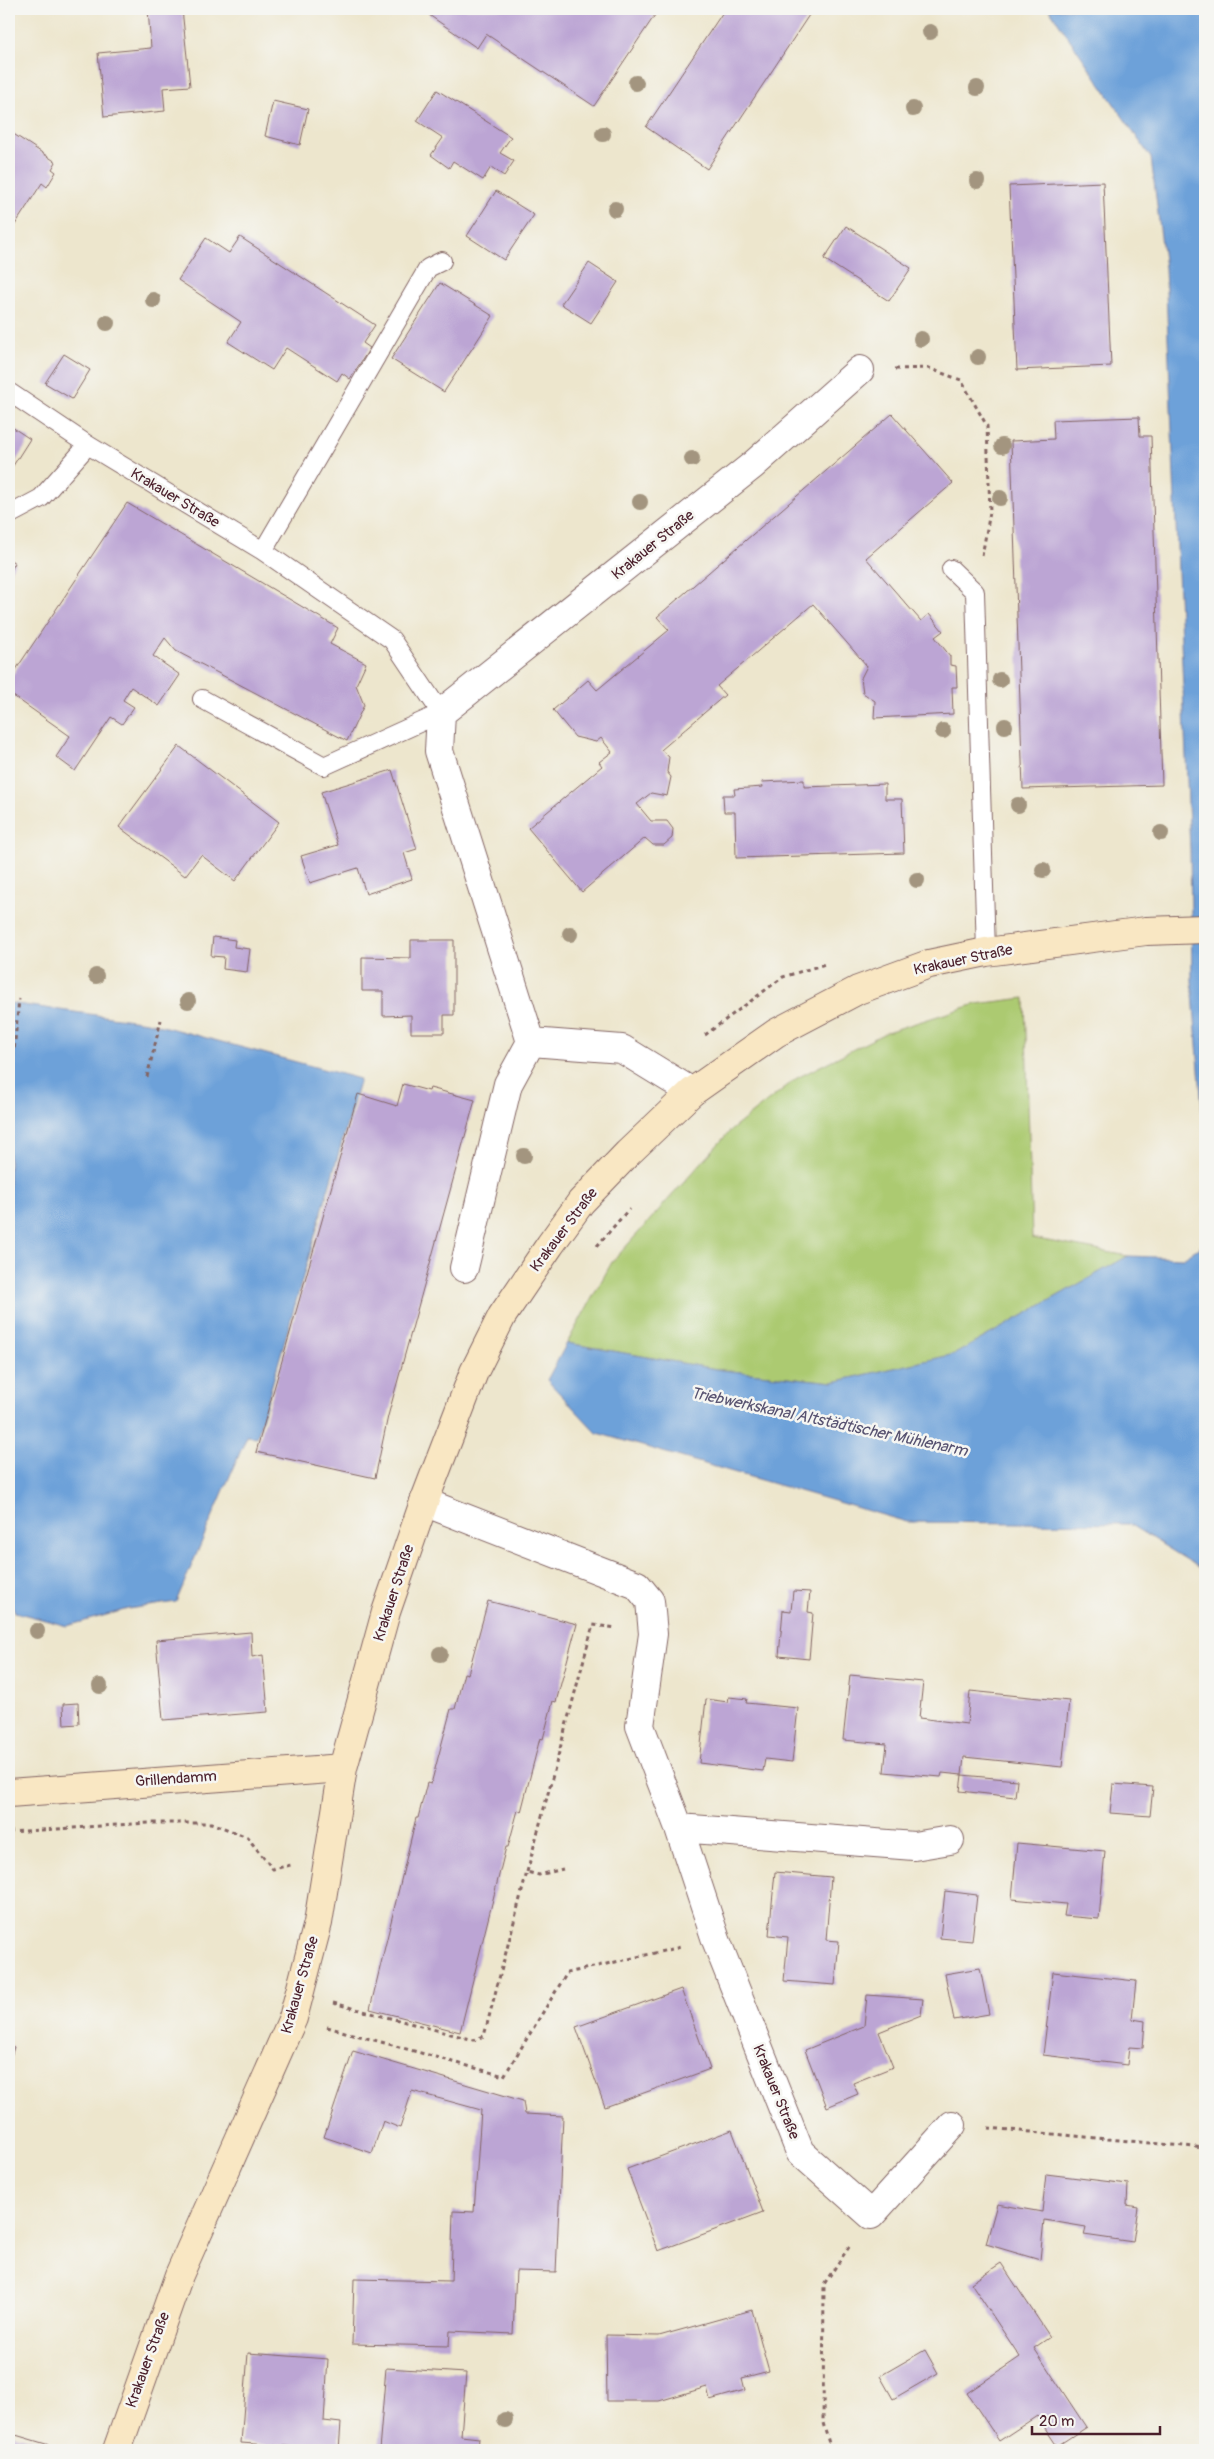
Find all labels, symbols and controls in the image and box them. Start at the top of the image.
street label: Krakauer Straße [127,464,224,532]
street label: Krakauer Straße [608,506,699,584]
street label: Krakauer Straße [912,940,1015,980]
street label: Krakauer Straße [526,1184,602,1276]
water label: Triebwerkskanal Altstädtischer Mühlenarm [689,1383,970,1461]
street label: Krakauer Straße [369,1542,419,1644]
street label: Grillendamm [135,1767,217,1791]
street label: Krakauer Straße [277,1933,323,2036]
street label: Krakauer Straße [748,2042,804,2143]
street label: Krakauer Straße [122,2309,174,2410]
scale bar [1032,2404,1159,2436]
text: 20 m [1039,2412,1074,2431]

